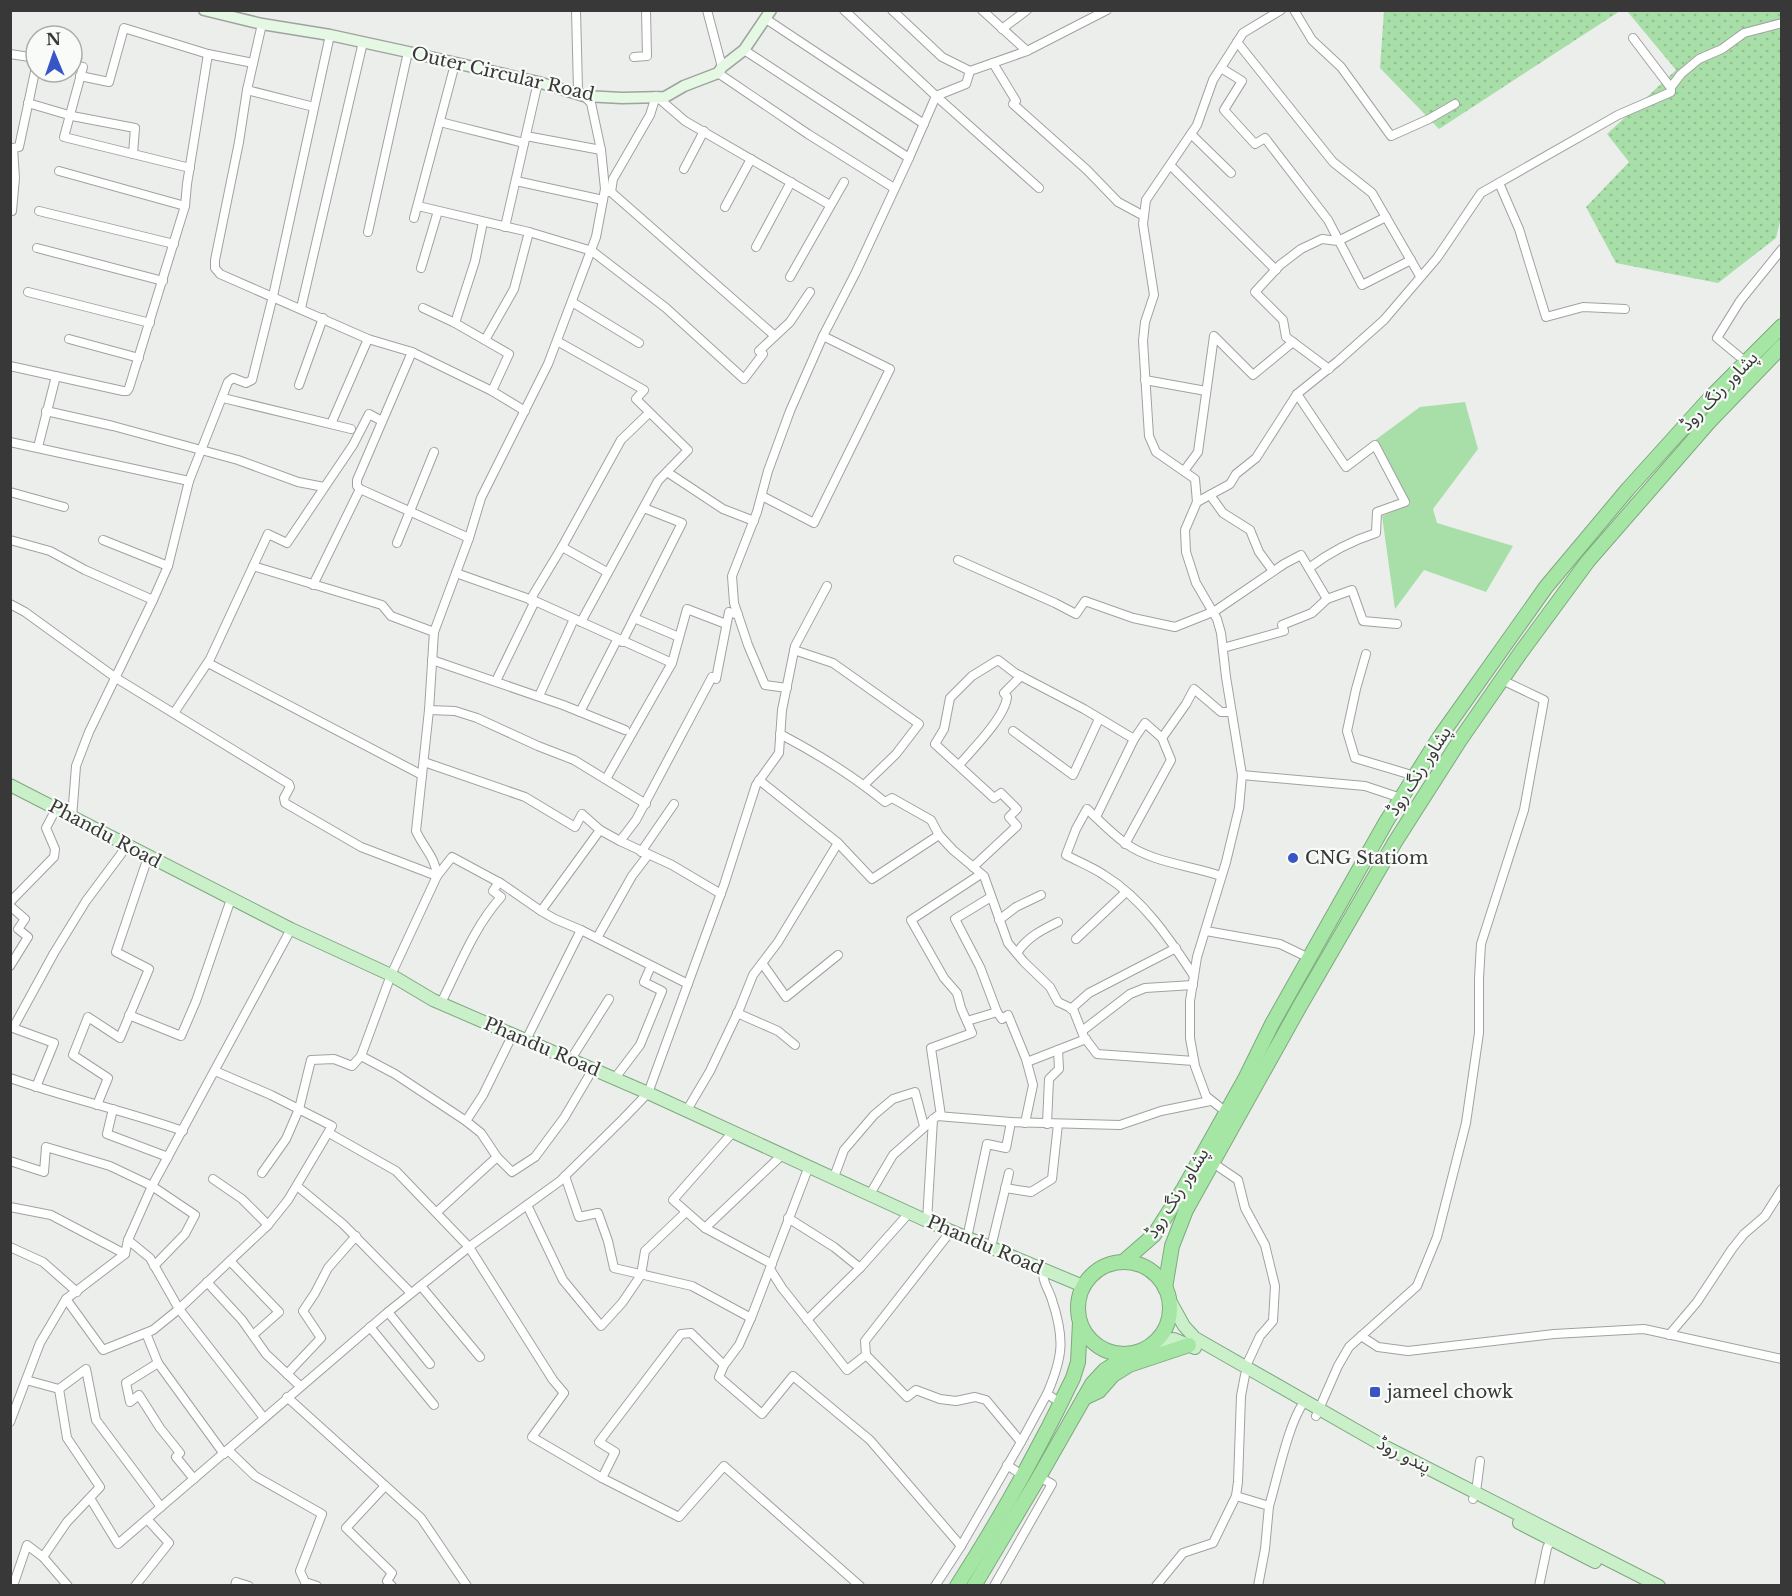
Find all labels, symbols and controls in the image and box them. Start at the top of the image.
north arrow [24,24,84,84]
text: N [46,29,61,49]
street label: Outer Circular Road [409,42,597,106]
street label: پشاور رنگ روڈ [1675,346,1763,436]
street label: پشاور رنگ روڈ [1382,722,1456,820]
street label: Phandu Road [45,795,165,873]
place label: CNG Statiom [1305,847,1428,869]
marker: CNG Statiom [1286,851,1300,865]
street label: Phandu Road [480,1013,604,1081]
street label: پشاور رنگ روڈ [1140,1144,1214,1242]
street label: Phandu Road [923,1211,1047,1279]
place label: jameel chowk [1384,1381,1513,1403]
marker: jameel chowk [1368,1385,1382,1399]
street label: پندو روڈ [1373,1432,1435,1478]

